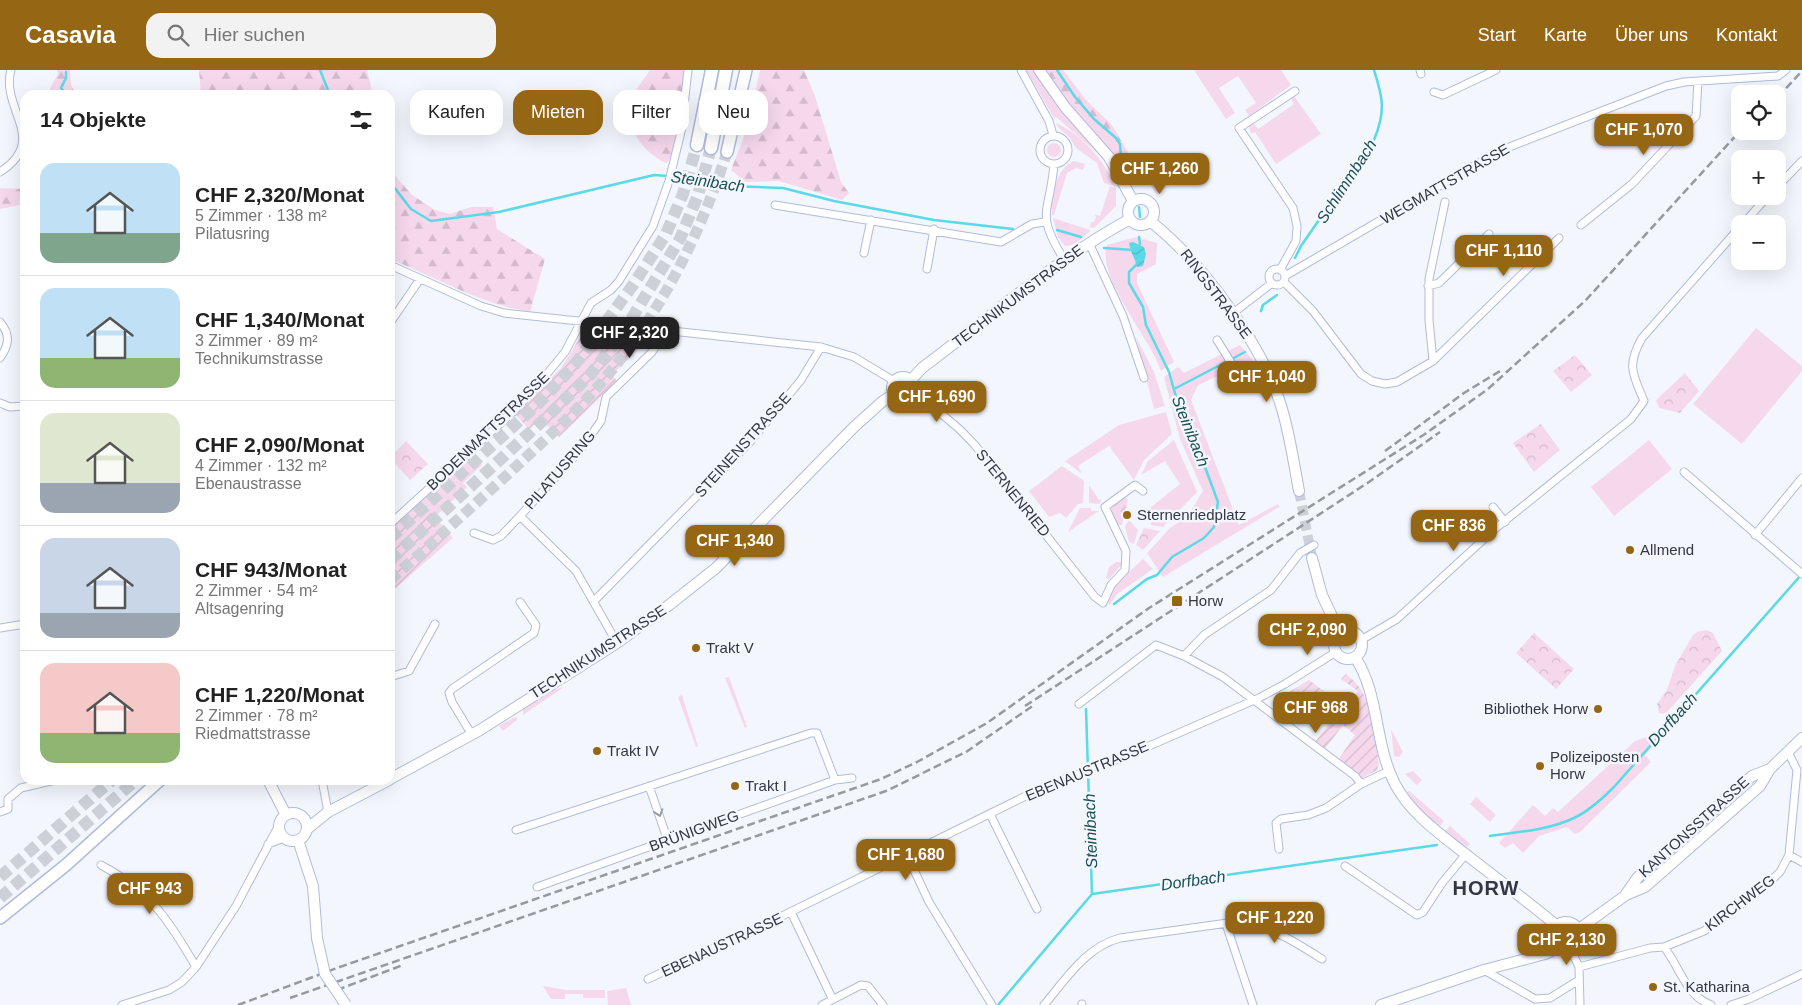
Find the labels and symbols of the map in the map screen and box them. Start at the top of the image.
pin: CHF 1,070 [1587,114,1701,156]
water label: Schlimmbach [1313,136,1380,226]
street label: WEGMATTSTRASSE [1377,140,1512,227]
pin: CHF 1,260 [1103,152,1217,195]
water label: Steinibach [670,168,746,195]
pin: CHF 1,110 [1447,234,1561,277]
street label: TECHNIKUMSTRASSE [949,241,1086,350]
street label: RINGSTRASSE [1177,246,1256,342]
pin: CHF 2,320 [573,316,687,359]
pin: CHF 1,040 [1210,360,1324,403]
street label: BODENMATTSTRASSE [423,368,552,493]
pin: CHF 1,690 [880,380,994,423]
street label: STEINENSTRASSE [691,389,794,501]
water label: Steinibach [1169,393,1212,469]
street label: PILATUSRING [521,427,598,513]
street label: STERNENRIED [973,446,1054,540]
place label: Sternenriedplatz [1137,506,1246,523]
marker: Sternenriedplatz [1121,509,1133,521]
pin: CHF 836 [1408,510,1500,552]
pin: CHF 1,340 [678,524,792,567]
place label: Allmend [1640,541,1694,558]
marker: Allmend [1624,544,1636,556]
place label: Horw [1188,592,1223,609]
marker: Horw [1170,594,1184,608]
street label: TECHNIKUMSTRASSE [526,601,669,702]
pin: CHF 2,090 [1251,614,1365,656]
place label: Trakt V [706,639,754,656]
marker: Trakt V [690,642,702,654]
water label: Dorfbach [1644,689,1700,749]
pin: CHF 968 [1270,692,1362,734]
place label: Bibliothek Horw [1484,700,1588,717]
marker: Bibliothek Horw [1592,703,1604,715]
street label: EBENAUSTRASSE [1023,737,1151,804]
place label: Trakt IV [607,742,659,759]
marker: Trakt IV [591,745,603,757]
place label: Polizeiposten Horw [1550,748,1639,782]
marker: Polizeiposten Horw [1534,760,1546,772]
street label: KANTONSSTRASSE [1635,773,1752,881]
place label: Trakt I [745,777,787,794]
marker: Trakt I [729,780,741,792]
water label: Steinibach [1081,793,1100,869]
street label: BRÜNIGWEG [647,806,741,855]
one-way arrow [653,809,663,817]
pin: CHF 1,680 [849,838,963,881]
water label: Dorfbach [1160,868,1226,893]
street label: KIRCHWEG [1702,871,1778,934]
pin: CHF 943 [104,872,196,915]
district label: HORW [1453,877,1519,899]
pin: CHF 1,220 [1218,902,1332,944]
street label: EBENAUSTRASSE [659,909,785,980]
pin: CHF 2,130 [1510,924,1624,966]
place label: St. Katharina [1663,978,1750,995]
marker: St. Katharina [1647,981,1659,993]

